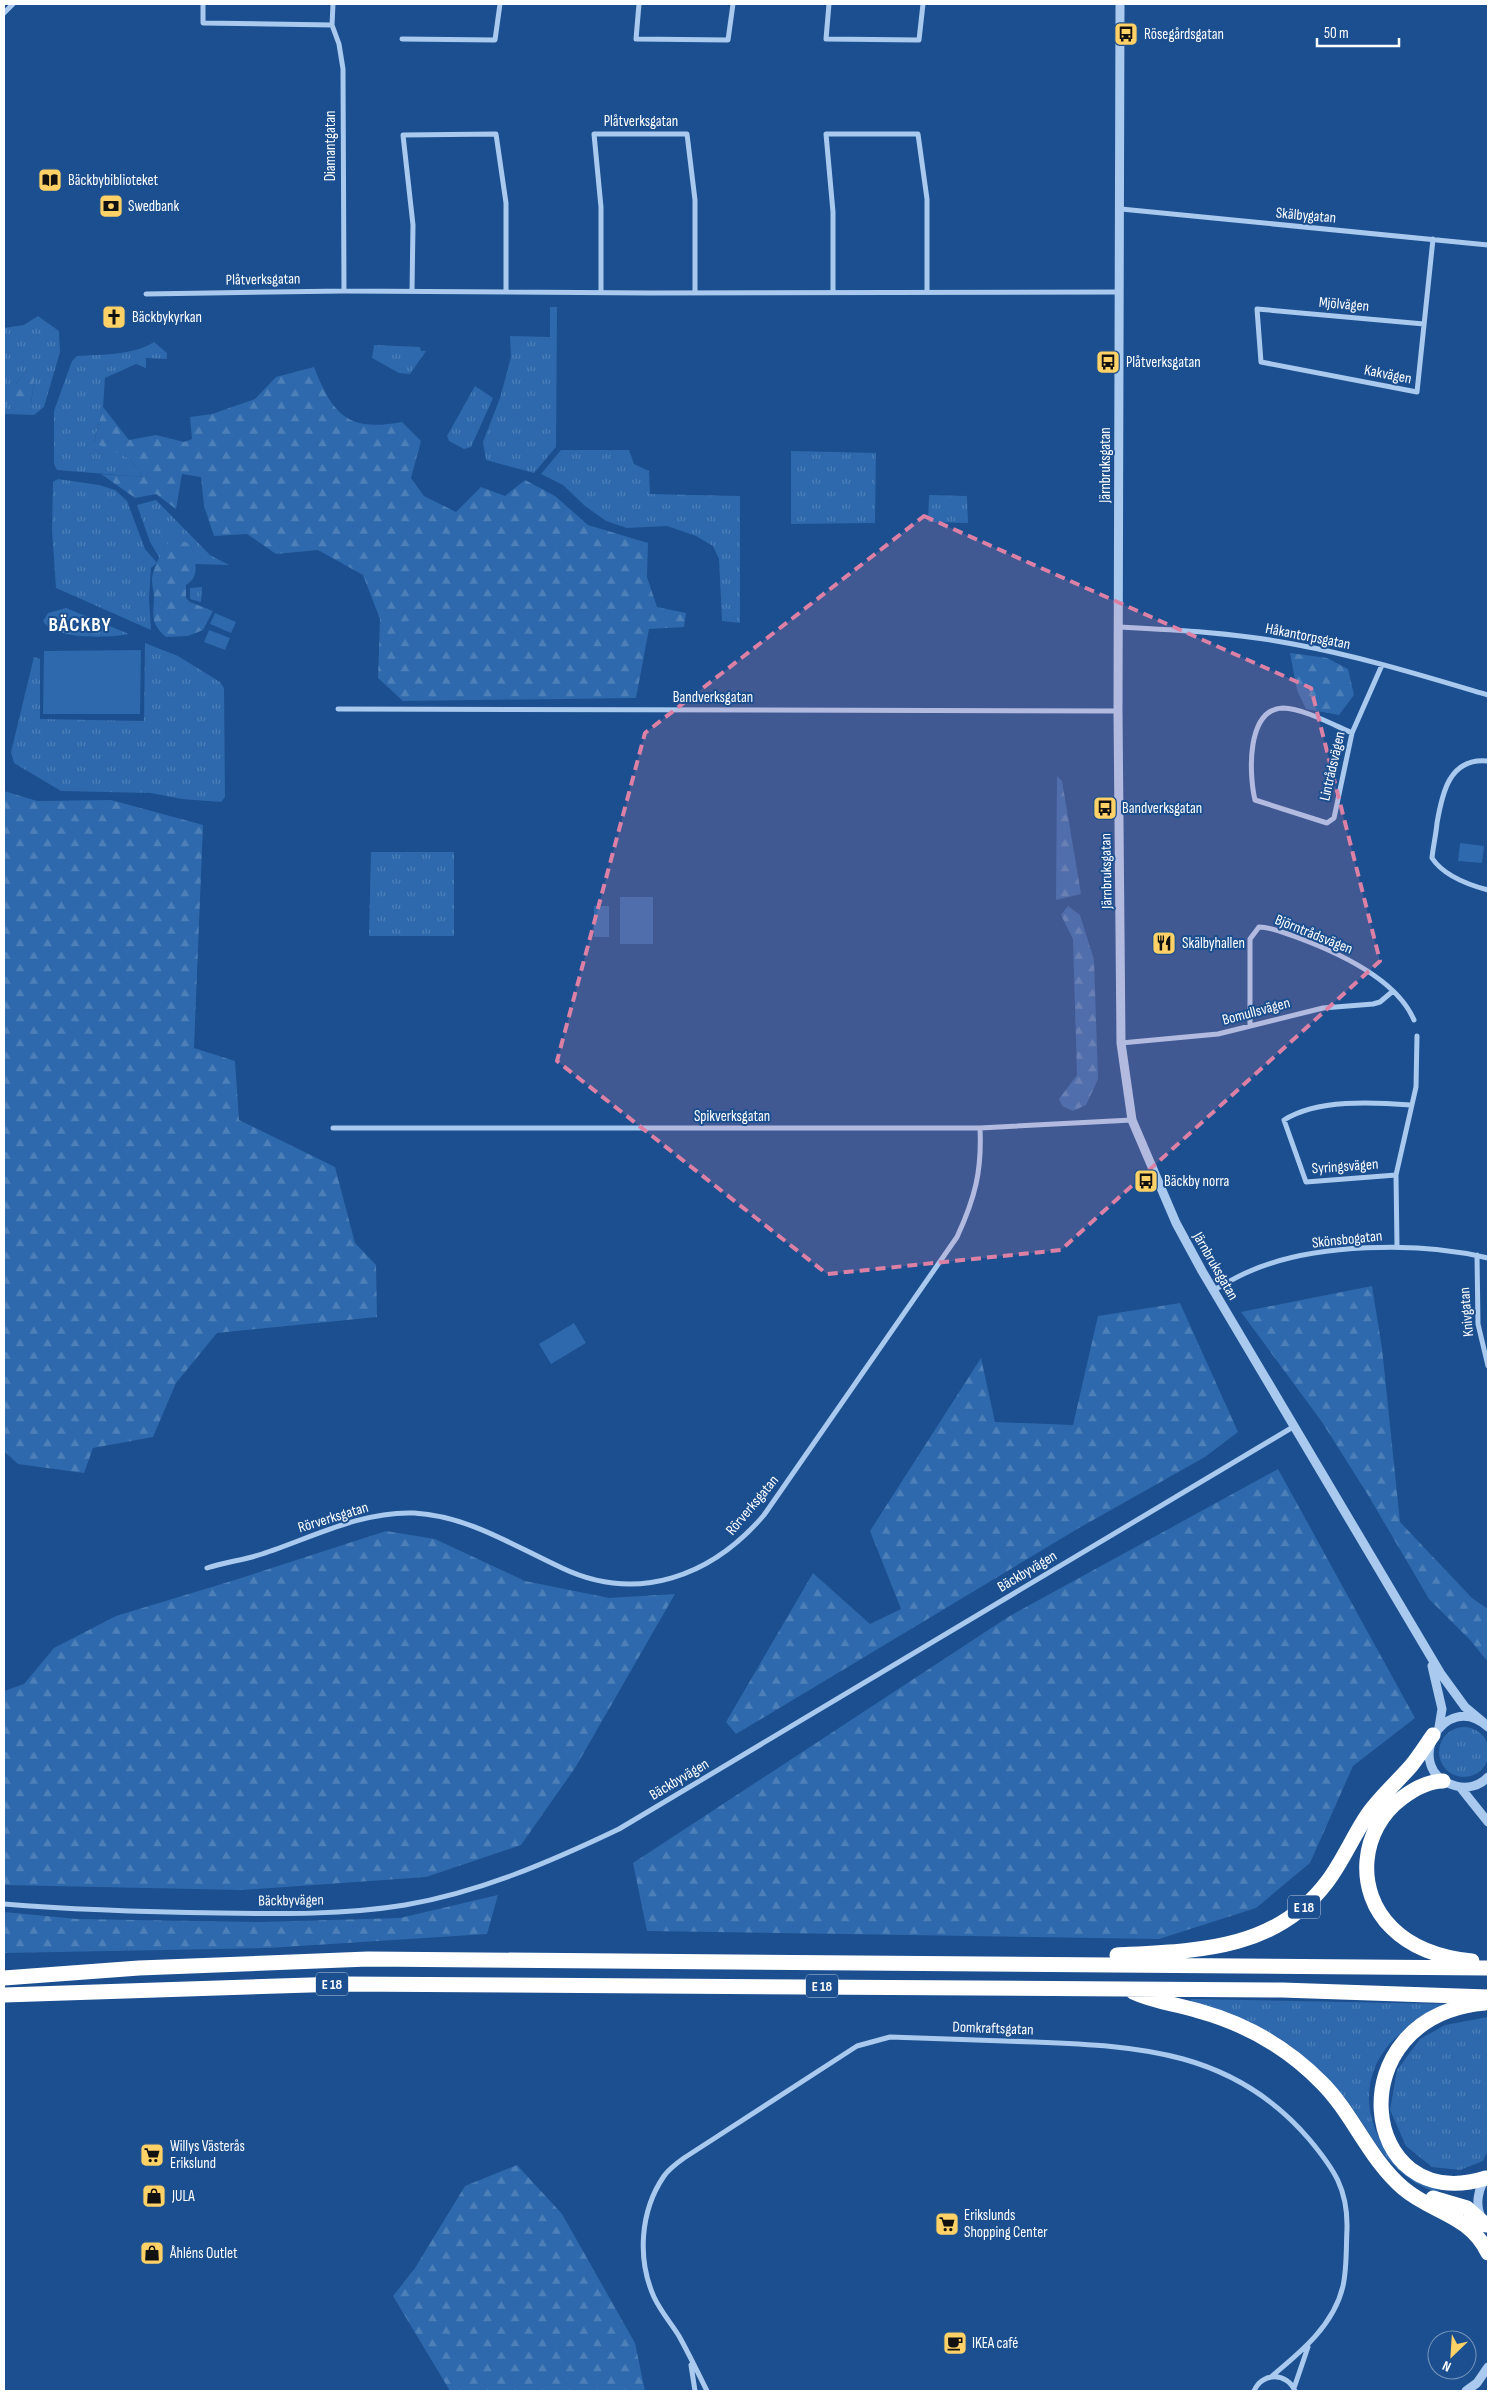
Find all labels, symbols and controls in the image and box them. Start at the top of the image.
scale bar [1317,15,1400,47]
bus stop icon: Rösegårdsgatan [1113,21,1139,47]
text: 50 m [1324,24,1349,43]
place label: Rösegårdsgatan [1144,25,1224,44]
street label: Diamantgatan [321,111,340,181]
street label: Plåtverksgatan [604,112,678,131]
library icon: Bäckbybiblioteket [37,167,63,193]
place label: Bäckbybiblioteket [68,171,158,190]
bank icon: Swedbank [98,193,124,219]
place label: Swedbank [128,197,179,216]
street label: Skälbygatan [1275,203,1337,228]
street label: Plåtverksgatan [226,269,300,290]
street label: Mjölvägen [1318,293,1370,316]
church icon: Bäckbykyrkan [101,304,127,330]
place label: Bäckbykyrkan [132,308,202,327]
bus stop icon: Plåtverksgatan [1095,349,1121,375]
place label: Plåtverksgatan [1126,353,1201,372]
street label: Kakvägen [1363,361,1413,388]
street label: Järnbruksgatan [1096,427,1115,504]
district label: BÄCKBY [48,613,112,637]
street label: Håkantorpsgatan [1264,619,1352,654]
street label: Bandverksgatan [673,688,753,707]
street label: Lintrådsvägen [1315,730,1350,803]
bus stop icon: Bandverksgatan [1092,795,1118,821]
place label: Bandverksgatan [1122,799,1202,818]
street label: Järnbruksgatan [1096,833,1117,910]
street label: Björntrådsvägen [1272,910,1355,959]
restaurant icon: Skälbyhallen [1151,930,1177,956]
place label: Skälbyhallen [1182,934,1245,953]
street label: Bomullsvägen [1220,993,1292,1030]
street label: Spikverksgatan [694,1107,770,1126]
street label: Syringsvägen [1311,1155,1379,1178]
bus stop icon: Bäckby norra [1133,1168,1159,1194]
place label: Bäckby norra [1164,1172,1230,1191]
street label: Skönsbogatan [1311,1226,1383,1253]
street label: Järnbruksgatan [1188,1228,1243,1304]
street label: Knivgatan [1455,1286,1478,1337]
street label: Rörverksgatan [722,1471,783,1539]
street label: Rörverksgatan [296,1498,371,1537]
street label: Bäckbyvägen [994,1546,1060,1597]
street label: Bäckbyvägen [646,1754,712,1805]
street label: Bäckbyvägen [258,1890,324,1911]
road number: E 18 [1288,1895,1320,1918]
road number: E 18 [316,1972,348,1996]
road number: E 18 [806,1974,838,1998]
street label: Domkraftsgatan [952,2018,1034,2039]
place label: Willys Västerås Erikslund [170,2137,245,2173]
supermarket icon: Willys Västerås Erikslund [139,2142,165,2168]
shop icon: JULA [141,2183,167,2209]
place label: JULA [171,2187,195,2206]
place label: Erikslunds Shopping Center [964,2206,1048,2242]
supermarket icon: Erikslunds Shopping Center [934,2211,960,2237]
shop icon: Åhléns Outlet [139,2240,165,2266]
place label: Åhléns Outlet [169,2244,238,2263]
cafe icon: IKEA café [942,2330,968,2356]
north arrow [1427,2330,1477,2380]
place label: IKEA café [972,2334,1018,2353]
text: N [1440,2357,1454,2376]

